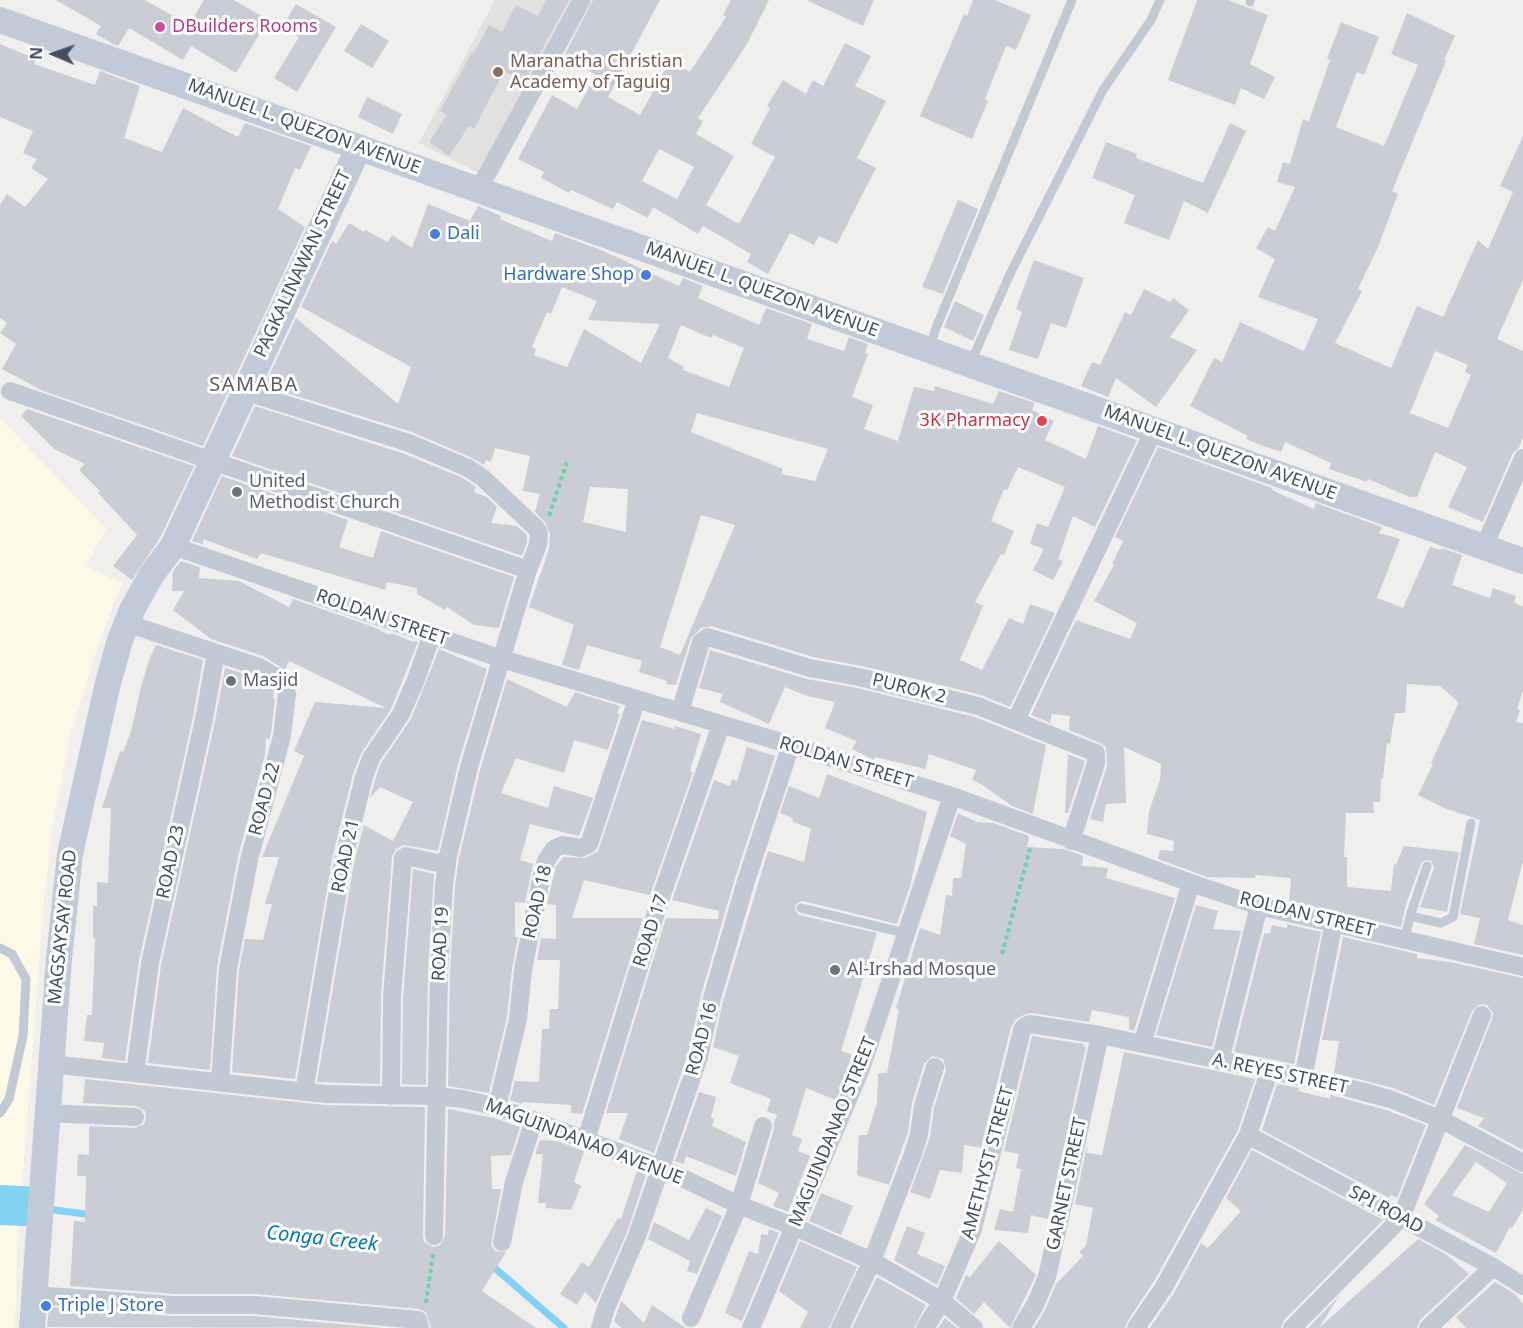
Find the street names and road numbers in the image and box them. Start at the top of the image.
street label: MANUEL L. QUEZON AVENUE [185,75,423,179]
street label: PAGKALINAWAN STREET [250,167,356,361]
street label: MANUEL L. QUEZON AVENUE [643,238,881,342]
street label: MANUEL L. QUEZON AVENUE [1101,401,1339,505]
street label: ROLDAN STREET [313,585,451,651]
street label: PUROK 2 [870,669,948,709]
street label: ROLDAN STREET [777,732,915,794]
street label: ROAD 22 [245,760,285,838]
street label: ROAD 21 [328,817,364,895]
street label: ROAD 23 [153,823,189,901]
street label: MAGSAYSAY ROAD [44,848,82,1006]
street label: ROAD 18 [519,863,557,941]
street label: ROLDAN STREET [1237,888,1377,942]
street label: ROAD 17 [629,892,673,970]
street label: ROAD 19 [428,906,454,982]
street label: ROAD 16 [682,1000,722,1078]
street label: MAGUINDANAO STREET [785,1034,881,1230]
street label: A. REYES STREET [1210,1049,1350,1099]
street label: AMETHYST STREET [957,1084,1019,1242]
street label: MAGUINDANAO AVENUE [482,1094,686,1190]
street label: GARNET STREET [1042,1116,1092,1252]
street label: SPI ROAD [1345,1181,1427,1239]

